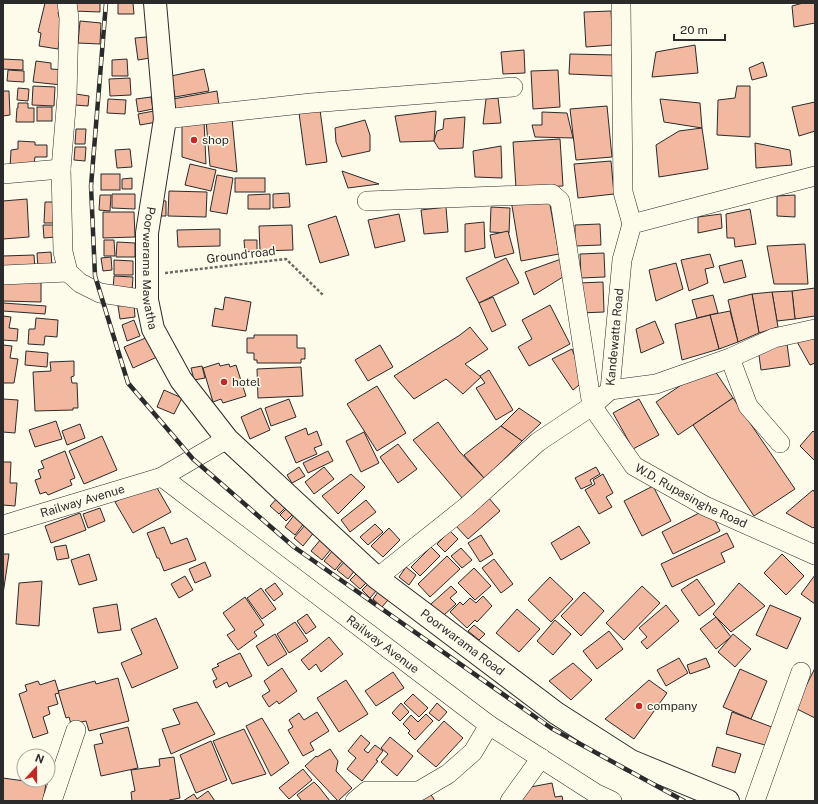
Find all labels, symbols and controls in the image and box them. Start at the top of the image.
scale bar [674,16,725,42]
text: 20 m [680,23,708,37]
place label: shop [202,133,229,147]
marker: shop [189,135,199,145]
street label: Poorwarama Mawatha [139,206,160,331]
street label: Ground road [206,244,276,266]
street label: Kandewatta Road [603,288,626,386]
place label: hotel [232,375,261,389]
marker: hotel [219,377,229,387]
street label: W.D. Rupasinghe Road [632,461,749,531]
street label: Railway Avenue [39,482,126,520]
street label: Poorwarama Road [418,606,507,679]
street label: Railway Avenue [344,612,422,676]
place label: company [647,699,698,713]
marker: company [634,701,644,711]
north arrow [16,748,56,788]
text: N [33,752,46,766]

